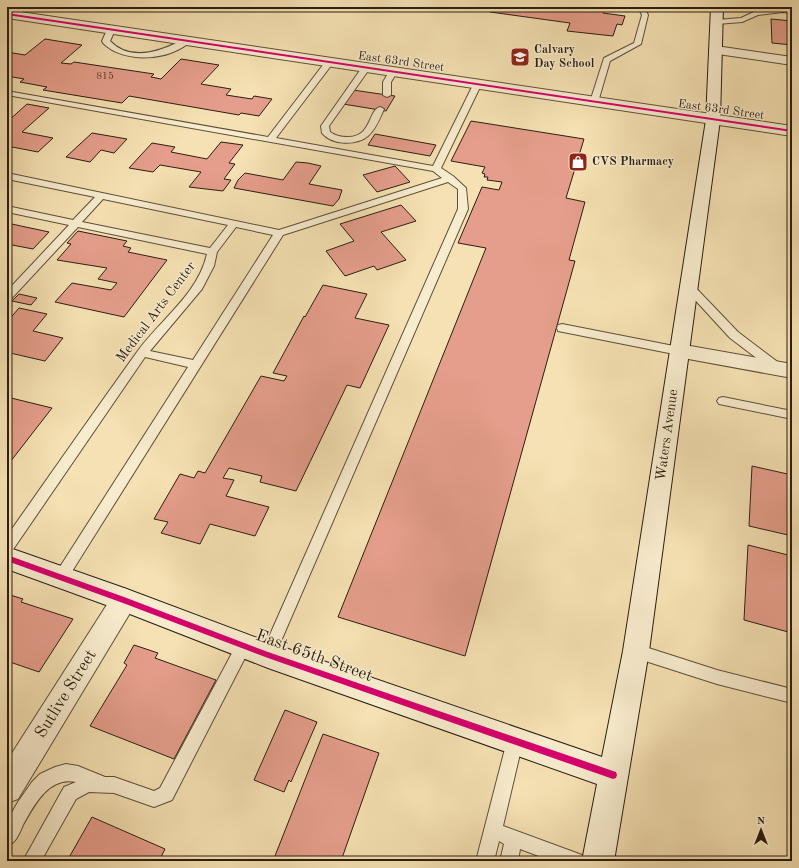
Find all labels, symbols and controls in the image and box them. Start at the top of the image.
place label: Calvary Day School [534,44,595,70]
school or university icon: Calvary Day School [509,46,531,68]
street label: East 63rd Street [357,50,445,74]
house number: 815 [96,71,114,81]
street label: East 63rd Street [677,98,765,122]
shop icon: CVS Pharmacy [567,151,589,173]
place label: CVS Pharmacy [592,156,674,168]
street label: Medical Arts Center [114,259,198,365]
street label: Waters Avenue [654,388,680,482]
street label: East 65th Street [253,627,375,685]
street label: Sutlive Street [32,647,100,741]
north arrow [741,810,781,850]
text: N [757,816,766,827]

